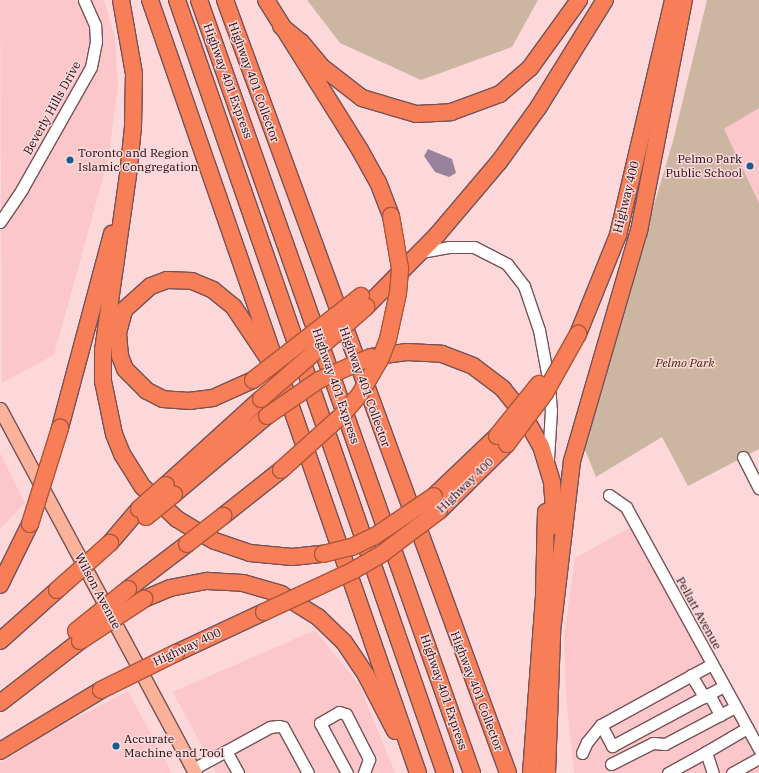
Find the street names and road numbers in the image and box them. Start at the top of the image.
street label: Highway 401 Collector [226,20,282,144]
street label: Highway 401 Express [200,21,256,141]
street label: Beverly Hills Drive [20,59,84,157]
street label: Highway 400 [610,160,642,234]
street label: Highway 401 Collector [337,325,393,449]
street label: Highway 401 Express [309,326,363,446]
street label: Highway 400 [434,454,496,516]
street label: Wilson Avenue [72,551,124,631]
street label: Pellatt Avenue [673,574,725,652]
street label: Highway 400 [151,625,223,669]
street label: Highway 401 Collector [448,629,506,753]
street label: Highway 401 Express [417,632,471,752]

